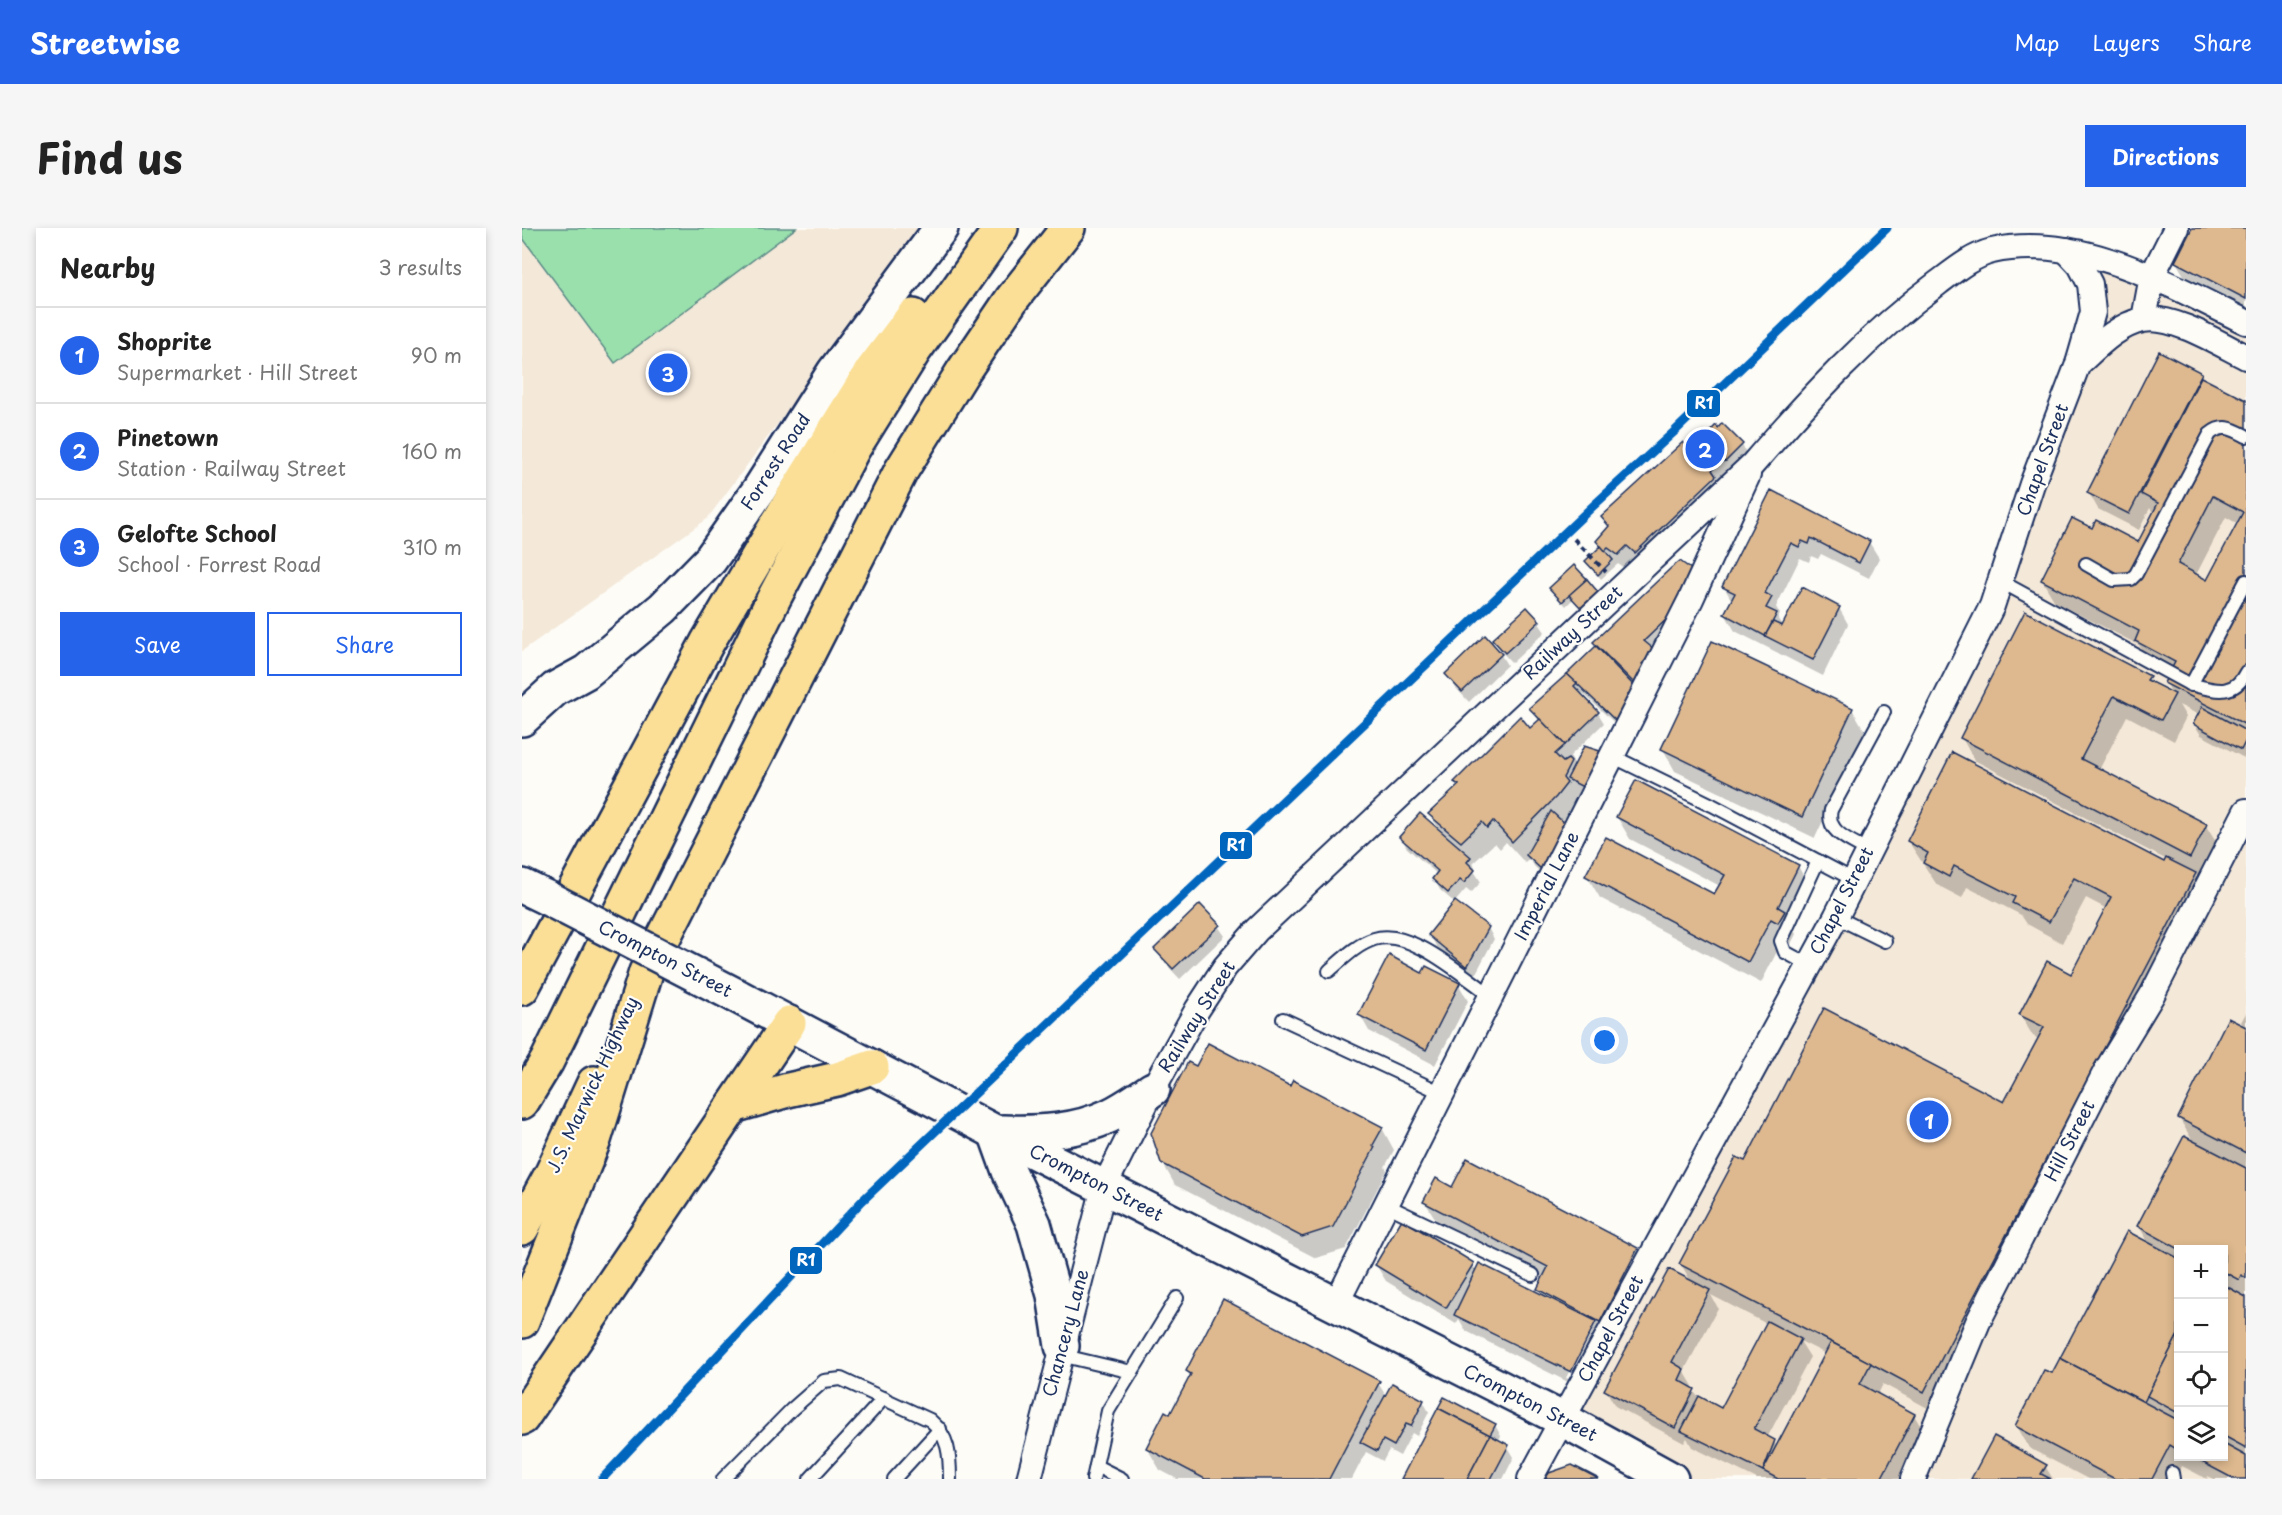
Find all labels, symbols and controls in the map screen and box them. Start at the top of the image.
text: Streetwise [30,21,180,64]
text: Map [2015,26,2059,58]
text: Layers [2092,26,2160,58]
text: Share [2193,26,2252,58]
text: Find us [36,125,183,188]
button: Directions [2085,125,2246,187]
text: Nearby [60,248,155,287]
text: 3 results [379,252,462,282]
text: Shoprite [117,324,212,357]
text: 1 [75,340,84,370]
text: 90 m [411,340,462,370]
pin: 3 [648,350,688,396]
text: Supermarket · Hill Street [117,357,358,387]
line badge: R1 [1686,389,1721,418]
text: R1 [1695,390,1714,414]
street label: Chapel Street [2009,399,2074,520]
street label: Forrest Road [733,407,816,515]
text: Pinetown [117,420,219,453]
pin: 2 [1686,426,1724,472]
text: 2 [72,436,87,466]
text: 160 m [402,436,462,466]
text: Station · Railway Street [117,453,346,483]
text: Gelofte School [117,516,277,549]
text: 3 [73,532,86,562]
text: 310 m [402,532,462,562]
text: School · Forrest Road [117,549,321,579]
street label: Railway Street [1516,578,1628,685]
button: Save [60,612,255,676]
button: Share [267,612,462,676]
street label: Imperial Lane [1507,826,1585,945]
line badge: R1 [1219,831,1253,860]
text: R1 [1227,832,1246,856]
street label: Chapel Street [1802,842,1880,959]
street label: Crompton Street [594,912,737,1003]
street label: Railway Street [1150,955,1241,1078]
street label: J.S. Marwick Highway [539,992,644,1177]
your location [1590,1026,1619,1055]
street label: Hill Street [2037,1095,2101,1186]
pin: 1 [1910,1098,1948,1142]
street label: Crompton Street [1025,1136,1168,1227]
map controls [2174,1245,2228,1461]
button: + [2174,1245,2228,1299]
line badge: R1 [789,1246,823,1275]
text: R1 [797,1247,816,1271]
street label: Chancery Lane [1035,1266,1095,1400]
street label: Chapel Street [1570,1270,1649,1387]
button: − [2174,1299,2228,1353]
button: locate [2174,1353,2228,1407]
street label: Crompton Street [1459,1356,1602,1447]
button: layers [2174,1407,2228,1461]

